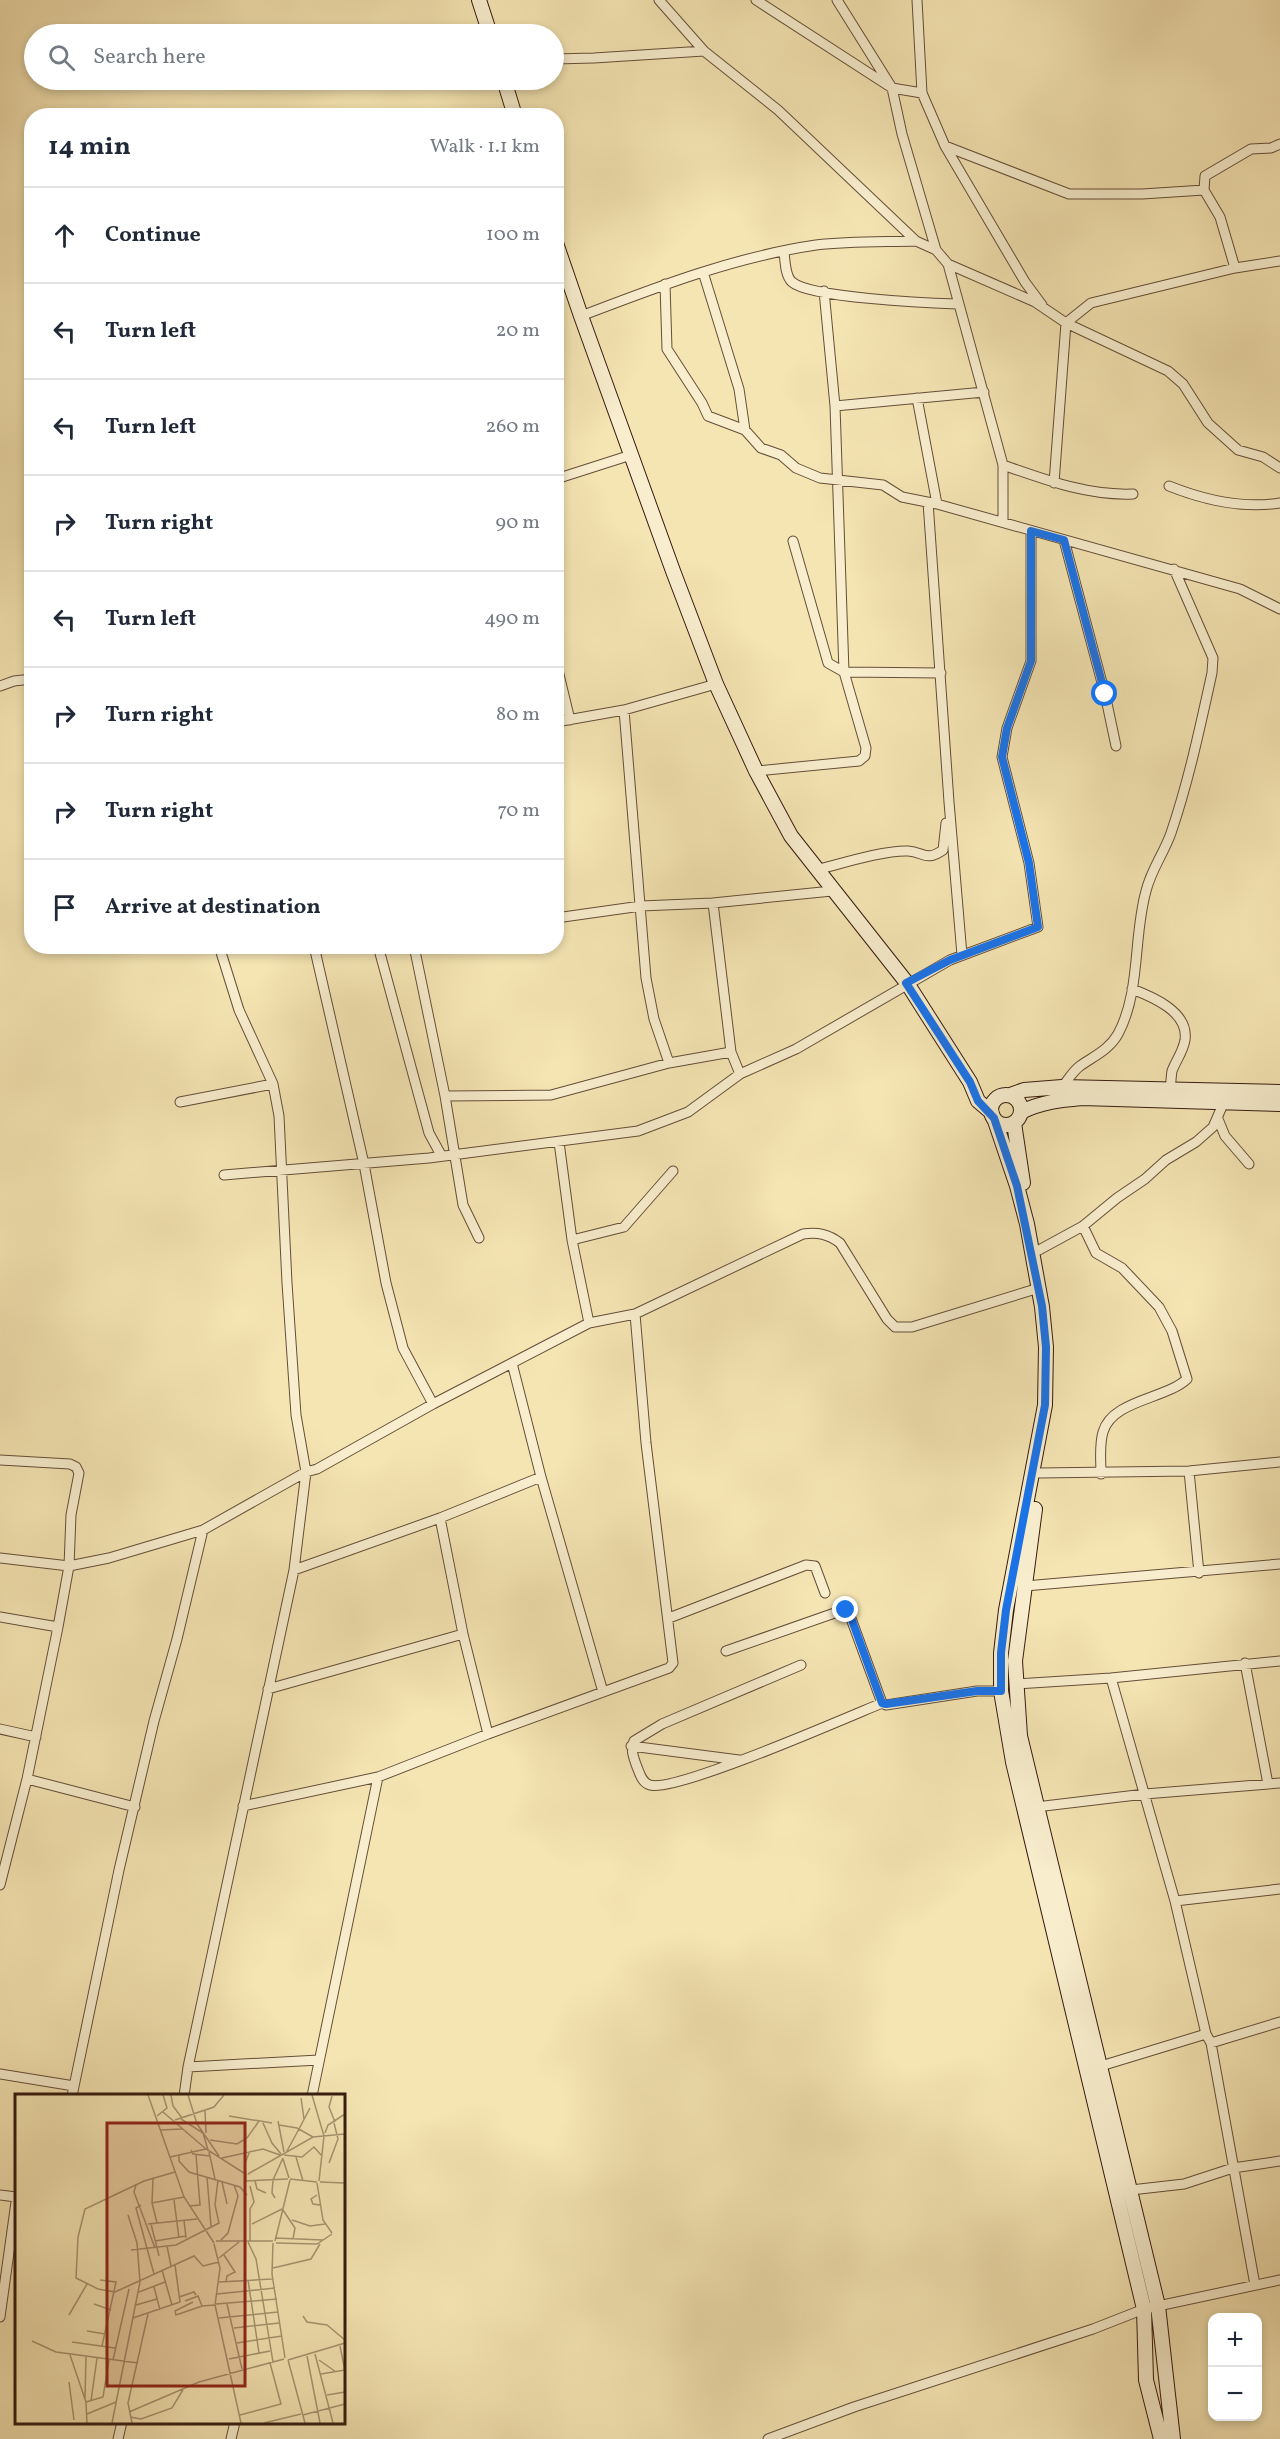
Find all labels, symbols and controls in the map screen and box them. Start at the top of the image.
search box [24,24,564,90]
icon: search [45,41,78,74]
text: Search here [93,42,206,73]
text: 14 min [48,129,131,165]
text: Walk · 1.1 km [430,133,540,161]
icon: ahead [48,219,81,252]
text: Continue [105,220,201,251]
text: 100 m [486,221,540,249]
icon: left [48,315,81,348]
text: Turn left [105,316,196,347]
text: 20 m [496,317,540,345]
icon: left [48,411,81,444]
text: Turn left [105,412,196,443]
text: 260 m [485,413,540,441]
icon: right [48,507,81,540]
text: Turn right [105,508,213,539]
text: 90 m [496,509,540,537]
icon: left [48,603,81,636]
text: Turn left [105,604,196,635]
text: 490 m [484,605,540,633]
route start [1091,680,1117,706]
icon: right [48,699,81,732]
text: Turn right [105,700,213,731]
text: 80 m [496,701,540,729]
icon: right [48,795,81,828]
text: Turn right [105,796,213,827]
text: 70 m [497,797,540,825]
icon: arrive [48,891,81,924]
text: Arrive at destination [105,892,321,923]
route end [832,1596,858,1622]
inset map [15,2094,345,2424]
map controls [1208,2313,1262,2421]
button: + [1208,2313,1262,2367]
button: − [1208,2367,1262,2421]

